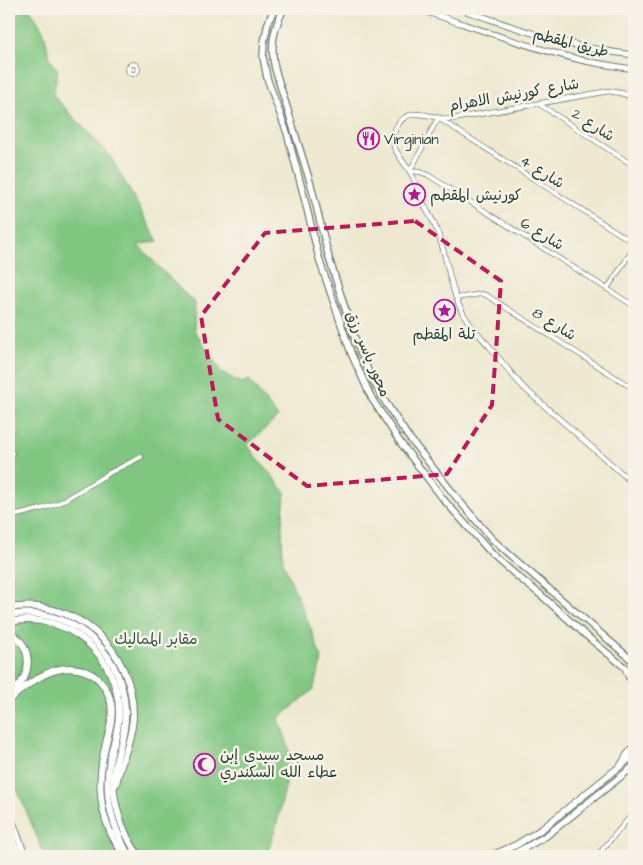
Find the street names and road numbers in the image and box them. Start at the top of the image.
street label: طريق المقطم [531,23,611,63]
street label: شارع كورنيش الاهرام [447,73,581,118]
street label: شارع 2 [568,103,618,147]
street label: شارع 4 [516,150,568,194]
street label: شارع 6 [516,212,568,256]
street label: شارع 8 [528,302,580,346]
street label: محور ياسر رزق [340,308,396,400]

